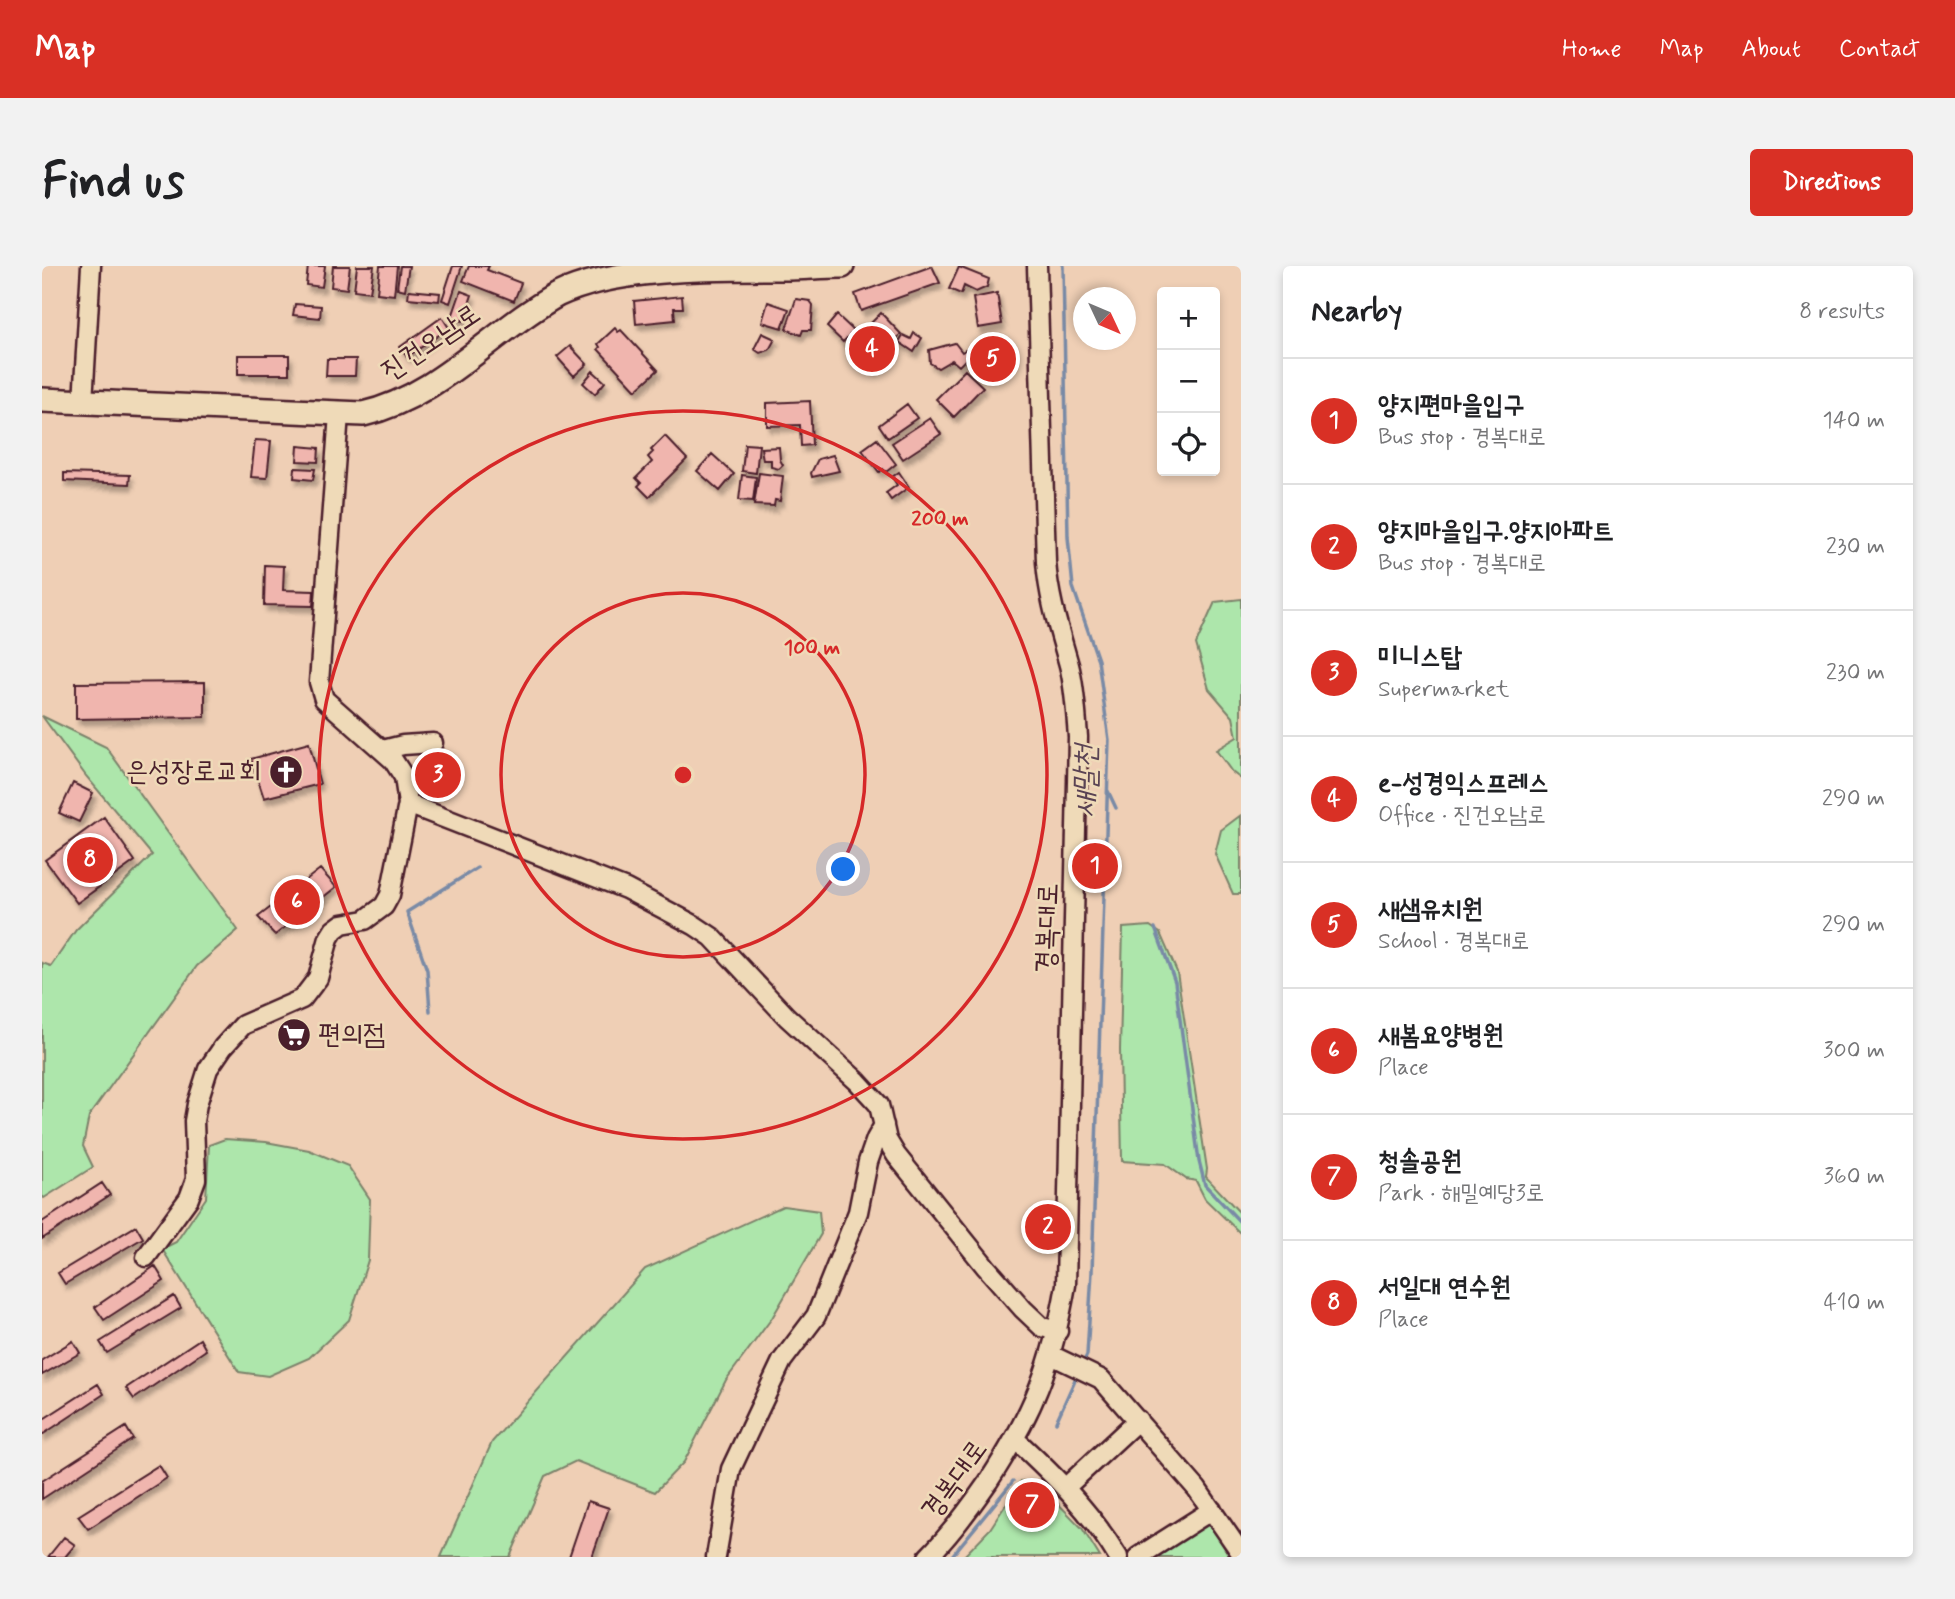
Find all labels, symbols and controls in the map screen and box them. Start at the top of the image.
text: Map [35,27,95,71]
text: Home [1562,34,1622,65]
text: Map [1660,34,1704,65]
text: About [1742,34,1801,65]
text: Contact [1839,34,1920,65]
button: Directions [1750,149,1913,216]
text: Find us [42,150,185,215]
north arrow [1073,287,1136,350]
map controls [1157,287,1220,476]
button: + [1157,287,1220,350]
text: Nearby [1311,292,1402,331]
street label: 진건오남로 [374,296,488,390]
text: 8 results [1799,297,1885,327]
pin: 4 [849,323,895,375]
pin: 5 [970,333,1016,385]
button: − [1157,350,1220,413]
text: 양지편마을입구 [1378,389,1524,423]
text: 1 [1329,406,1339,436]
text: 140 m [1822,406,1885,436]
button: locate [1157,413,1220,476]
text: Bus stop · 경복대로 [1378,423,1546,453]
text: 200 m [911,505,969,533]
text: 양지마을입구.양지아파트 [1378,515,1614,549]
text: 2 [1328,532,1340,562]
text: 230 m [1826,532,1885,562]
text: Bus stop · 경복대로 [1378,549,1546,579]
text: 100 m [784,634,840,662]
text: 미니스탑 [1378,641,1462,675]
text: 3 [1329,658,1339,688]
text: 230 m [1826,658,1885,688]
text: Supermarket [1378,675,1509,705]
water label: 새말천 [1066,742,1106,818]
pin: 3 [415,749,461,801]
church icon: 은성장로교회 [267,753,305,791]
place label: 은성장로교회 [126,754,261,791]
centre of rings [671,763,695,787]
text: e-성경익스프레스 [1378,767,1549,801]
text: 4 [1327,784,1341,814]
text: 290 m [1822,784,1885,814]
text: Office · 진건오남로 [1378,801,1546,831]
pin: 8 [67,834,113,886]
pin: 1 [1072,840,1118,892]
your location [826,852,860,886]
pin: 6 [274,876,320,928]
street label: 경복대로 [1028,882,1068,974]
text: 새샘유치원 [1378,893,1483,927]
text: 5 [1327,910,1341,940]
text: 290 m [1822,910,1885,940]
text: School · 경복대로 [1378,927,1529,957]
supermarket icon: 편의점 [275,1016,313,1054]
place label: 편의점 [318,1017,386,1054]
text: 새봄요양병원 [1378,1019,1504,1053]
text: 6 [1328,1036,1340,1066]
text: 300 m [1823,1036,1885,1066]
text: Place [1378,1053,1429,1083]
text: 청솔공원 [1378,1145,1462,1179]
text: 7 [1327,1162,1341,1192]
text: 360 m [1824,1162,1885,1192]
text: Park · 해밀예당3로 [1378,1179,1544,1209]
pin: 2 [1025,1201,1071,1253]
text: 서일대 연수원 [1378,1271,1511,1305]
text: 8 [1328,1288,1340,1318]
text: 410 m [1823,1288,1885,1318]
text: Place [1378,1305,1429,1335]
street label: 경복대로 [914,1433,996,1527]
pin: 7 [1009,1479,1055,1531]

